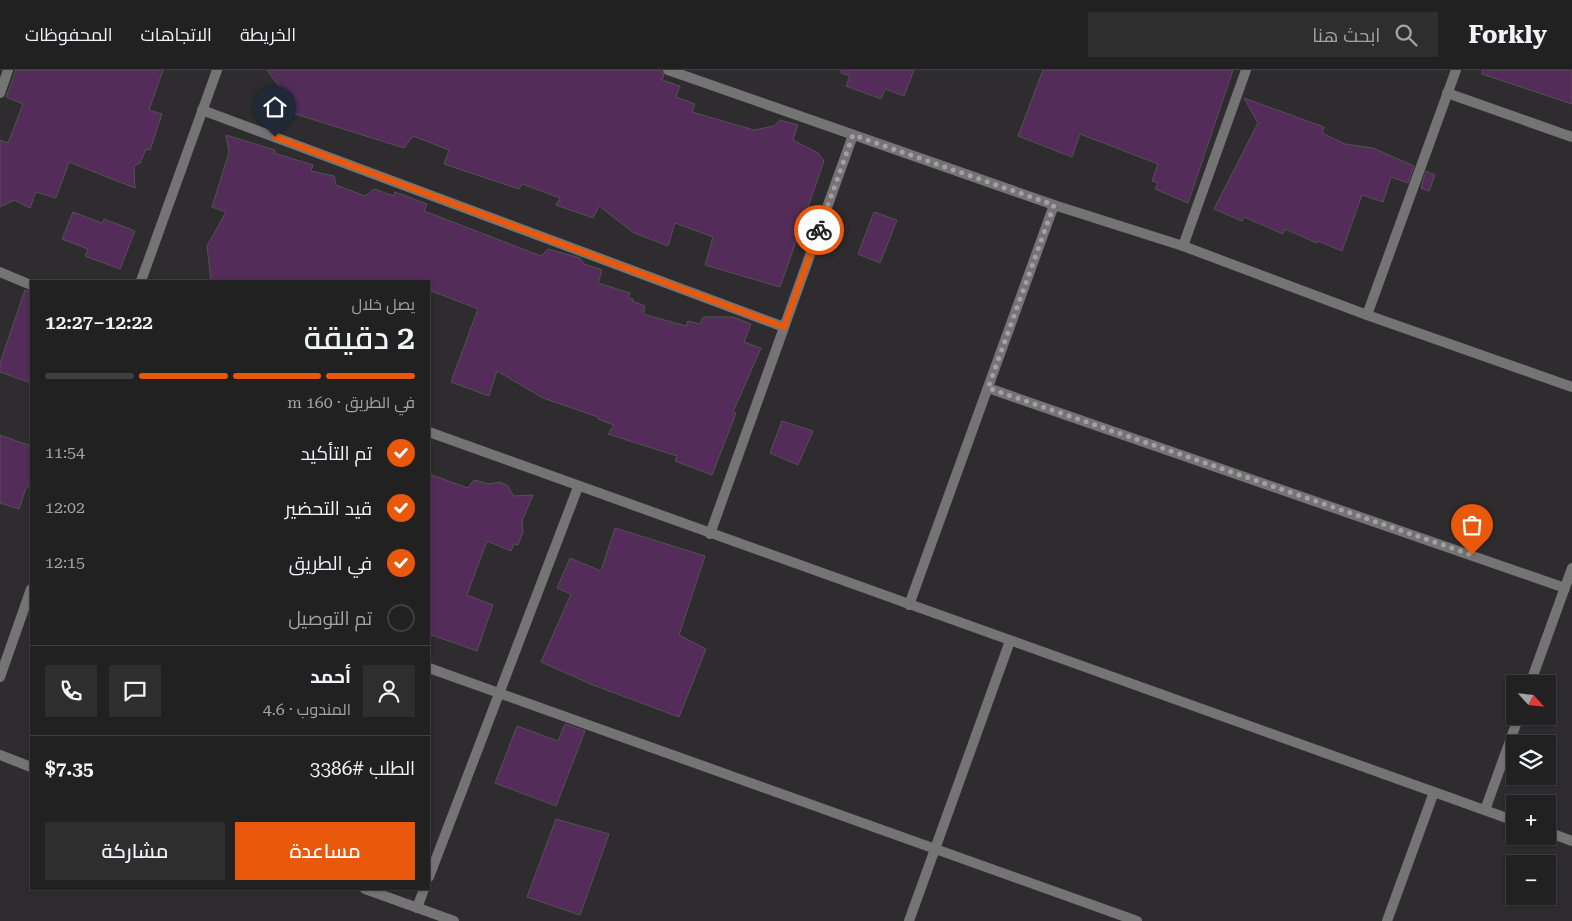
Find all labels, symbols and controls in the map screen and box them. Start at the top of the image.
search box [1088,12,1438,57]
icon: search [1392,21,1420,49]
text: Forkly [1468,21,1547,49]
text: المحفوظات [25,24,113,45]
text: الاتجاهات [141,24,212,45]
text: الخريطة [240,24,296,45]
text: ابحث هنا [1312,24,1380,47]
pin [254,86,296,137]
icon: home [261,93,289,121]
courier [794,205,844,255]
icon: bike [805,216,833,244]
text: يصل خلال [352,295,415,314]
text: 12:22–12:27 [45,311,153,334]
text: 2 دقيقة [304,319,415,357]
text: في الطريق · 160 m [287,393,415,412]
icon: check [387,439,415,467]
text: تم التأكيد [300,442,372,465]
text: 11:54 [45,443,85,462]
icon: check [387,494,415,522]
text: قيد التحضير [285,497,372,520]
text: 12:02 [45,498,85,517]
pin [1451,504,1493,555]
icon: bag [1458,511,1486,539]
icon: check [387,549,415,577]
text: في الطريق [289,552,372,575]
text: 12:15 [45,553,85,572]
text: تم التوصيل [288,607,372,630]
button: phone [45,665,97,717]
button: chat [109,665,161,717]
text: أحمد [310,665,351,688]
button: person [363,665,415,717]
north arrow [1506,675,1556,725]
map controls [1506,675,1556,905]
text: المندوب · 4.6 [263,700,351,719]
button: layers [1506,735,1556,785]
text: $7.35 [45,757,94,780]
text: الطلب #3386 [310,757,415,780]
button: + [1506,795,1556,845]
button: مشاركة [45,822,225,880]
button: مساعدة [235,822,415,880]
button: − [1506,855,1556,905]

